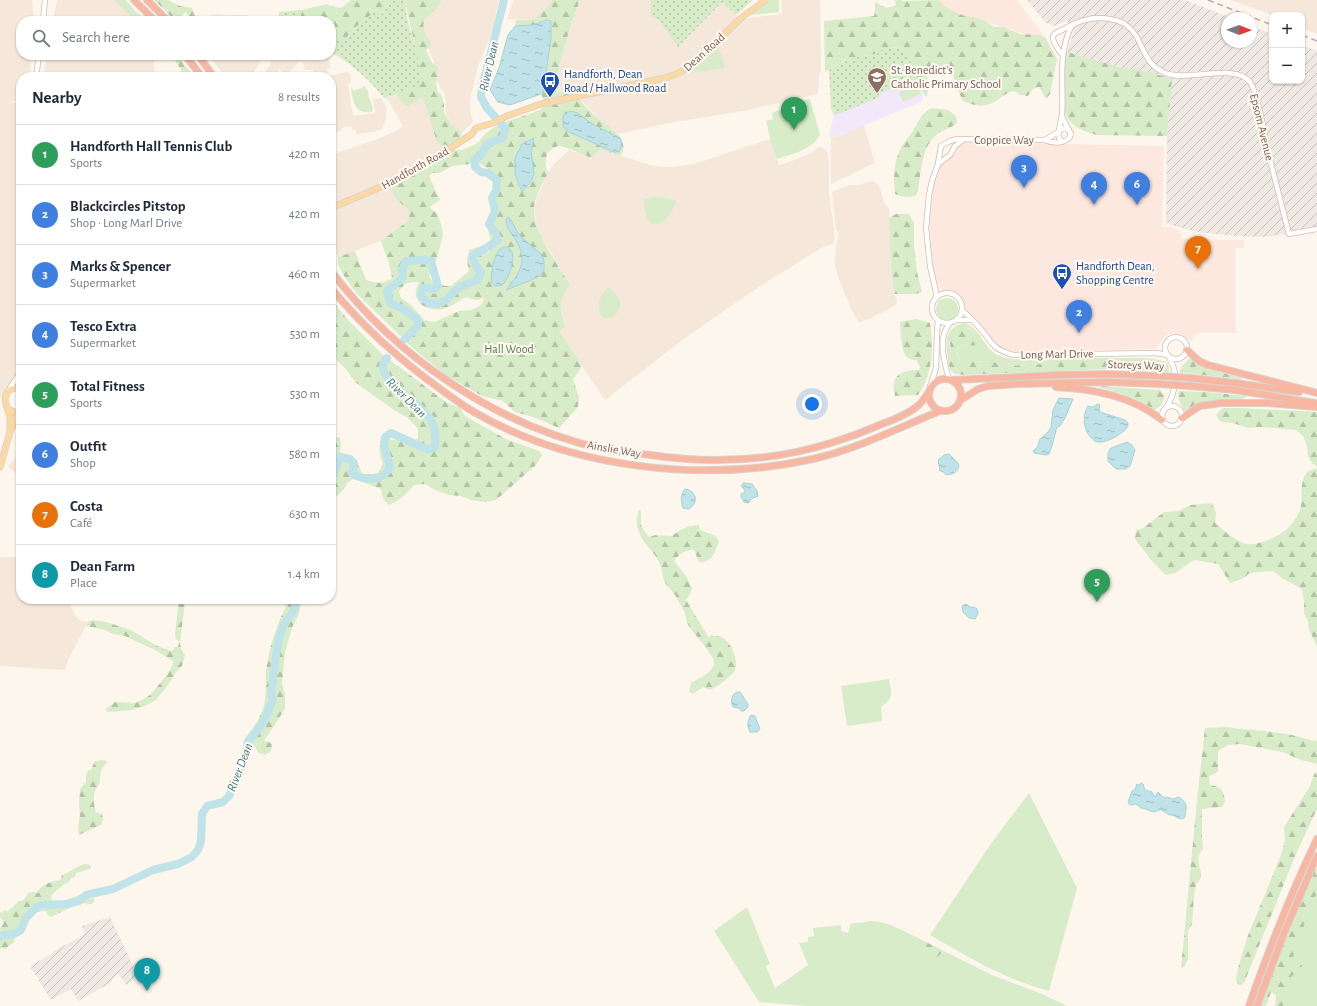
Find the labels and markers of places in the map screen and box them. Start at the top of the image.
place label: St. Benedict's Catholic Primary School [891,64,1001,91]
school or university icon: St. Benedict's Catholic Primary School [866,66,888,94]
place label: Handforth, Dean Road / Hallwood Road [564,68,666,94]
bus stop icon: Handforth, Dean Road / Hallwood Road [539,70,561,98]
pin: 1 [781,97,807,130]
pin: 3 [1011,155,1037,188]
pin: 4 [1081,172,1107,205]
pin: 6 [1124,172,1150,205]
pin: 7 [1185,236,1211,269]
place label: Handforth Dean, Shopping Centre [1076,260,1155,286]
bus stop icon: Handforth Dean, Shopping Centre [1051,262,1073,290]
pin: 2 [1066,300,1092,333]
pin: 5 [1084,569,1110,602]
pin: 8 [134,958,160,991]

